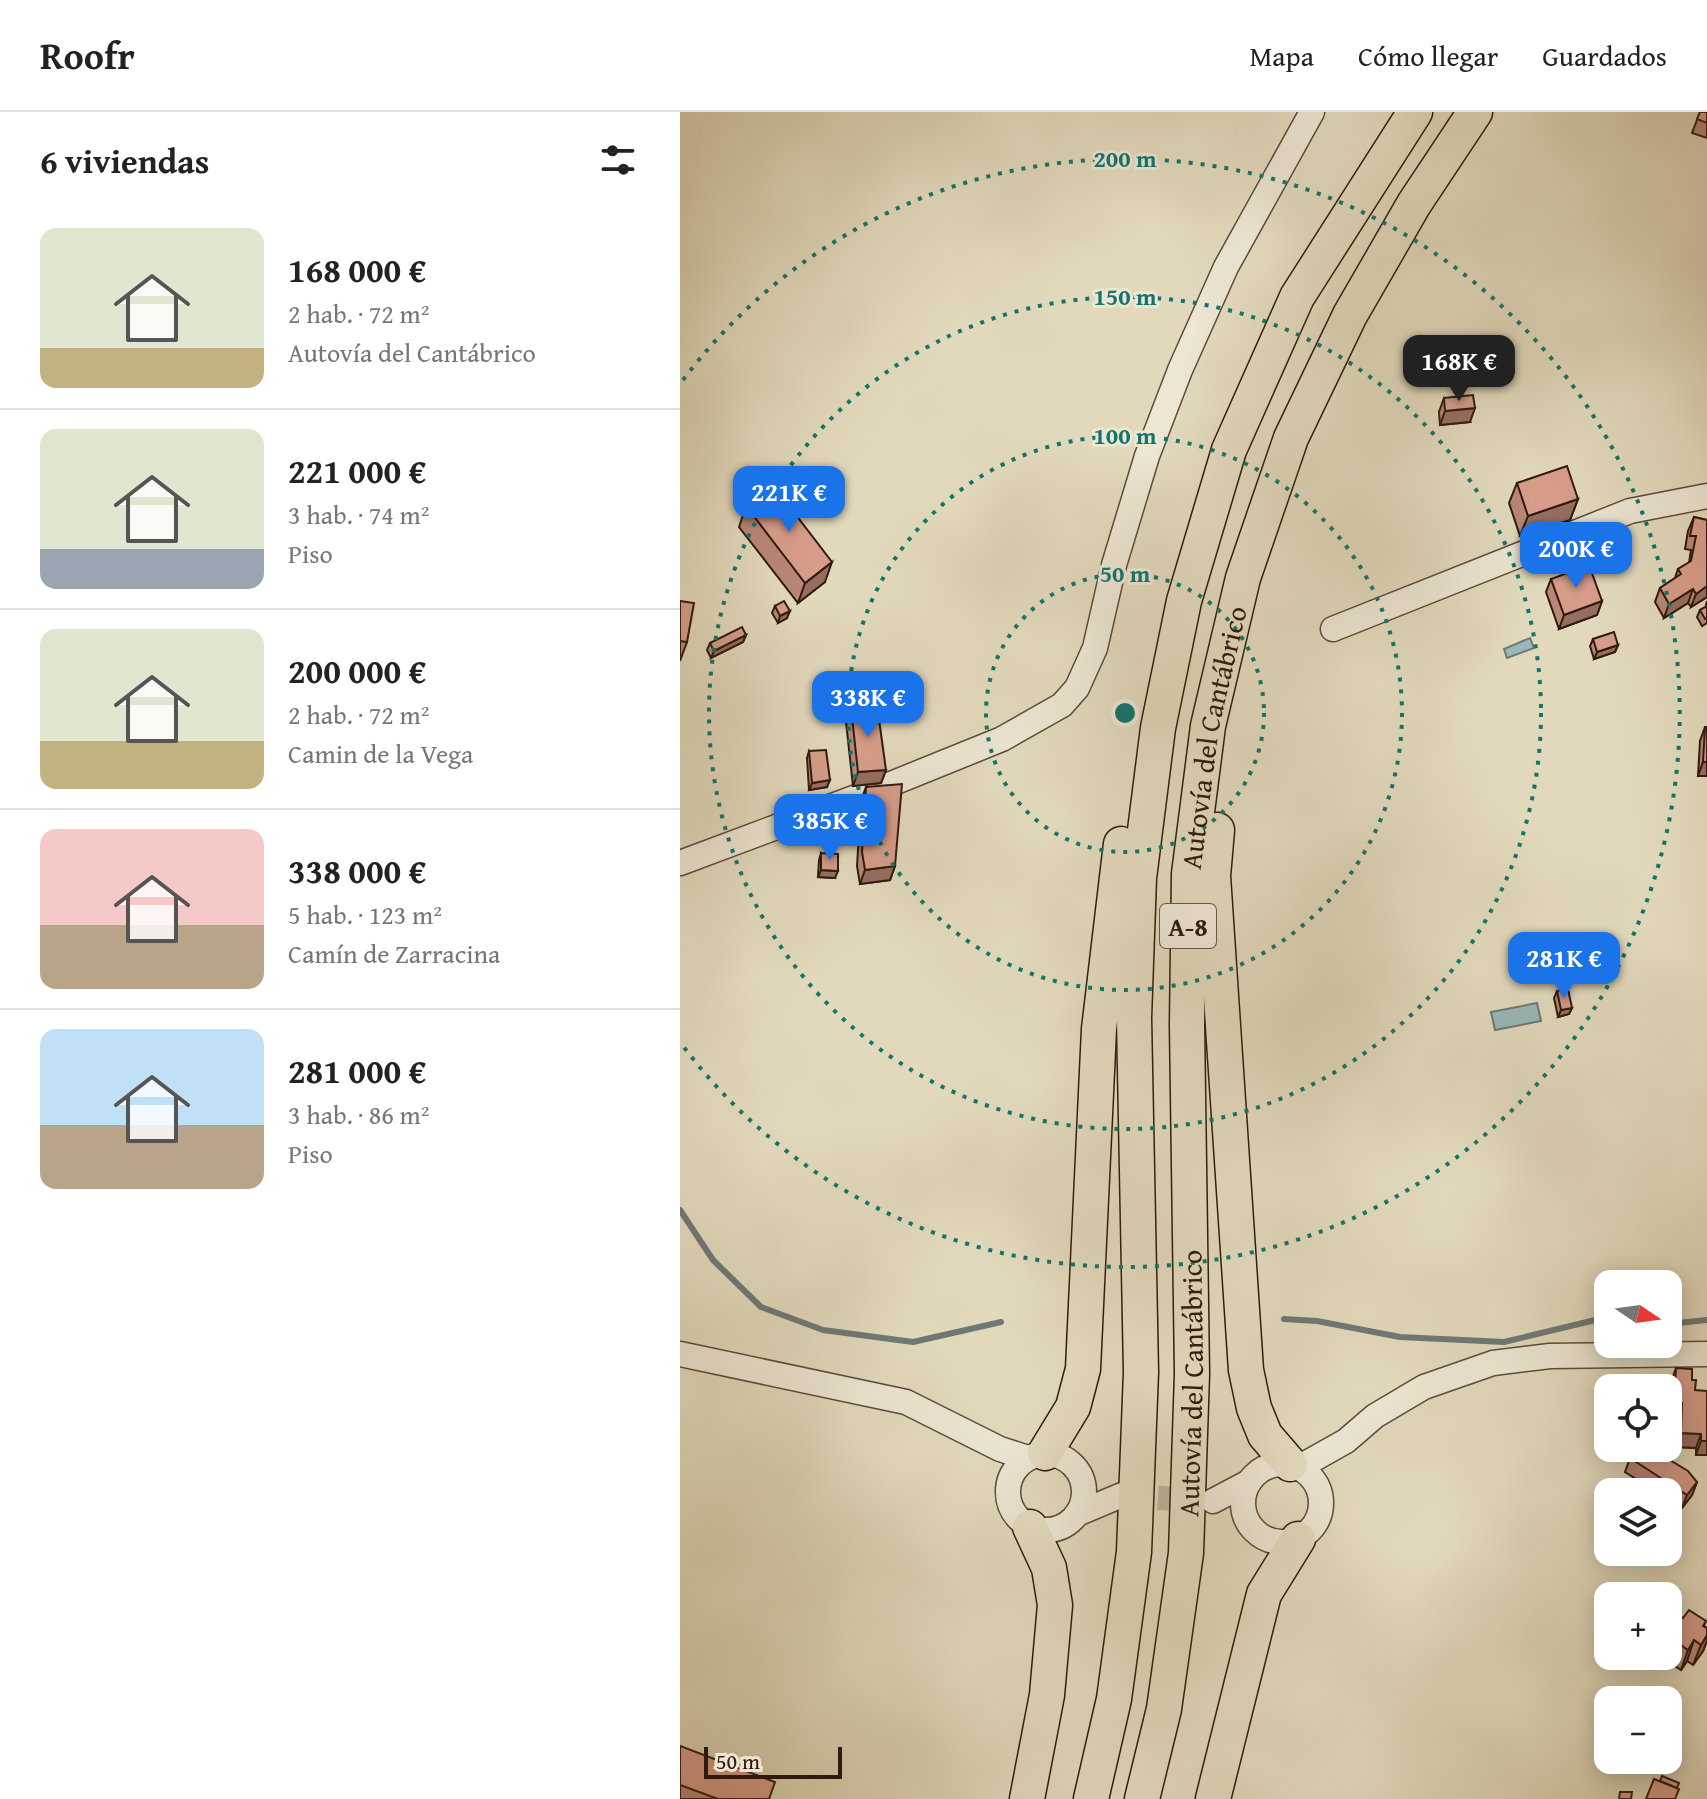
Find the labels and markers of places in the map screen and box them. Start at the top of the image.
pin: 168K € [1394,335,1524,403]
pin: 221K € [724,466,854,534]
pin: 200K € [1511,522,1641,590]
pin: 338K € [803,671,933,739]
centre of rings [1111,699,1139,727]
pin: 385K € [765,794,895,862]
pin: 281K € [1499,932,1629,1000]

